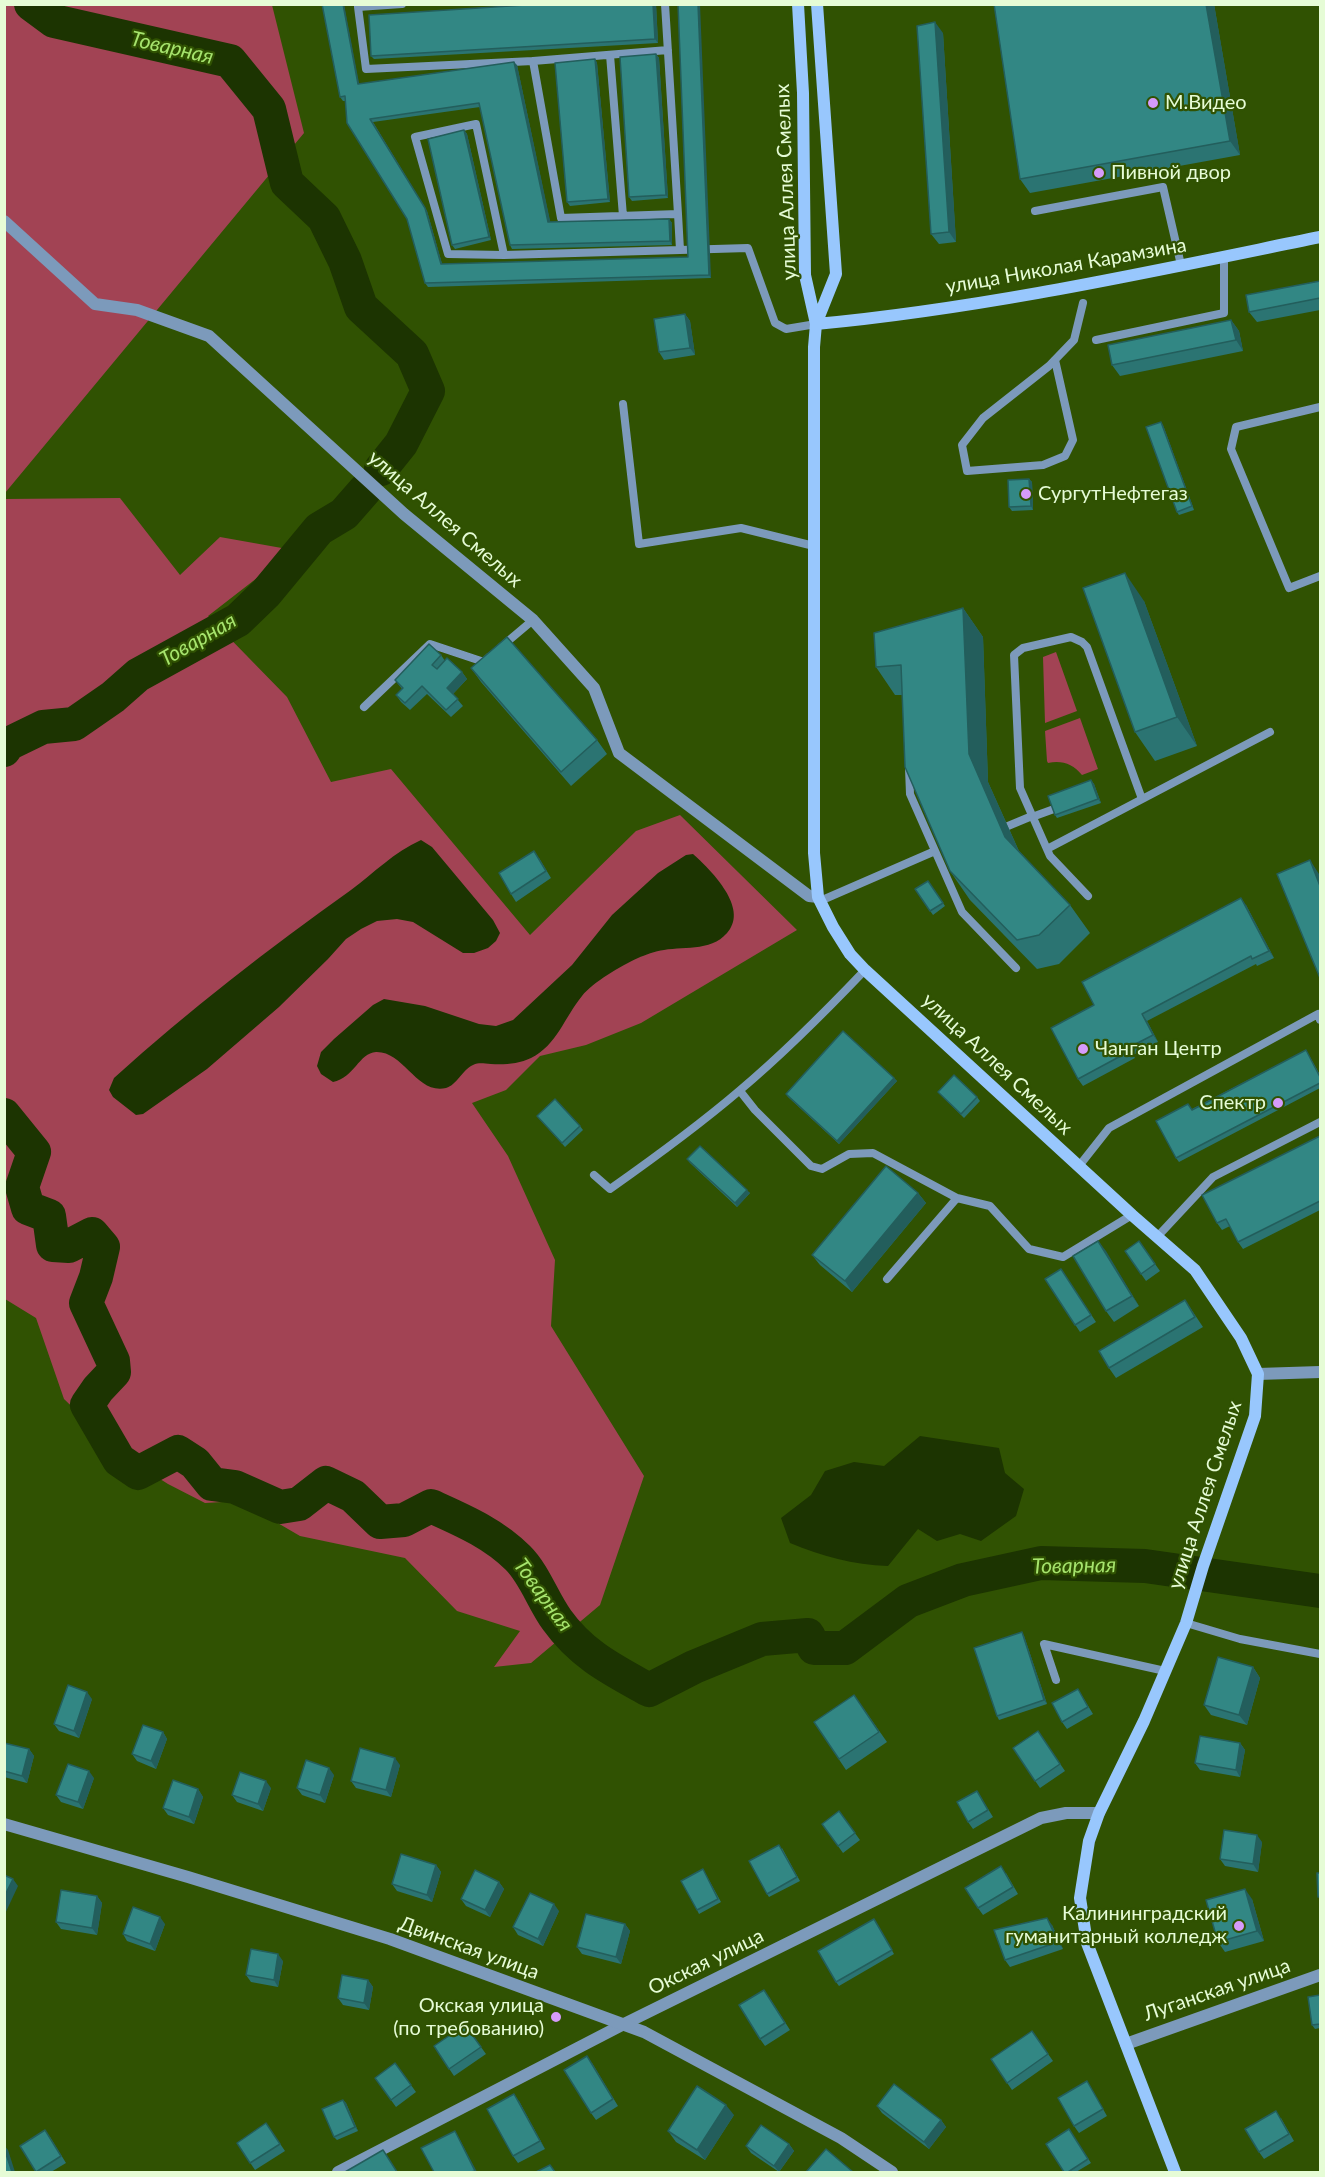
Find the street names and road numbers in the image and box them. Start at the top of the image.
street label: улица Аллея Смелых [771,83,801,281]
street label: улица Николая Карамзина [944,233,1188,299]
street label: улица Аллея Смелых [363,446,527,592]
street label: улица Аллея Смелых [917,988,1077,1140]
street label: улица Аллея Смелых [1163,1398,1247,1592]
street label: Двинская улица [396,1911,542,1985]
street label: Окская улица [644,1924,768,2000]
street label: Луганская улица [1141,1954,1293,2026]

